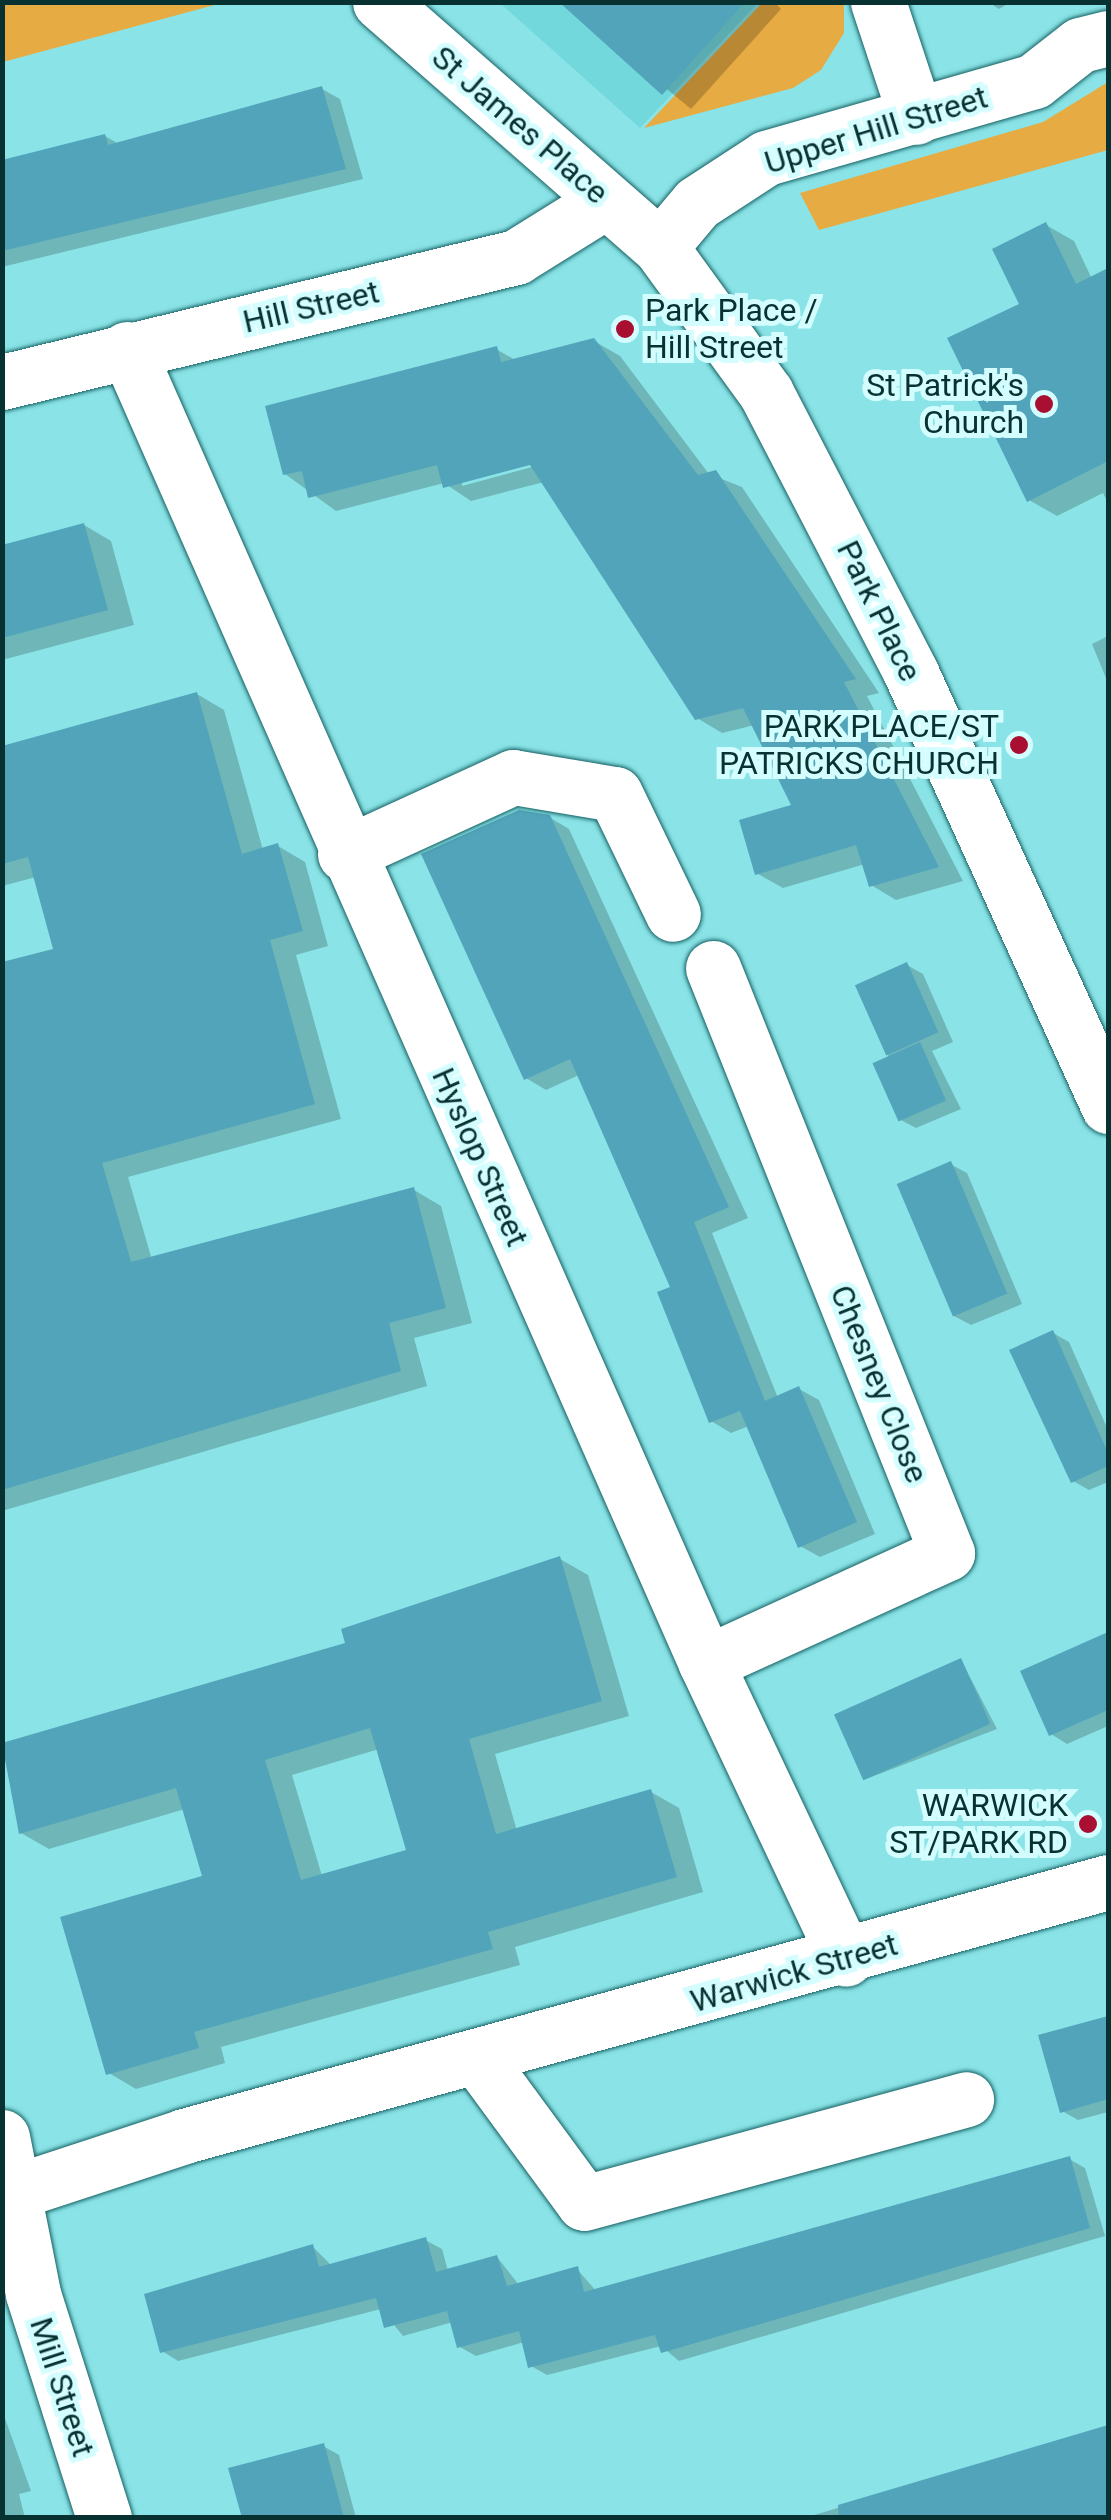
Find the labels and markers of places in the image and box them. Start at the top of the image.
place label: Park Place / Hill Street [645,292,818,367]
marker: Park Place / Hill Street [614,318,636,340]
place label: St Patrick's Church [866,367,1024,442]
marker: St Patrick's Church [1033,393,1055,415]
place label: PARK PLACE/ST PATRICKS CHURCH [719,708,999,783]
marker: PARK PLACE/ST PATRICKS CHURCH [1008,734,1030,756]
place label: WARWICK ST/PARK RD [889,1787,1068,1862]
marker: WARWICK ST/PARK RD [1077,1813,1099,1835]

